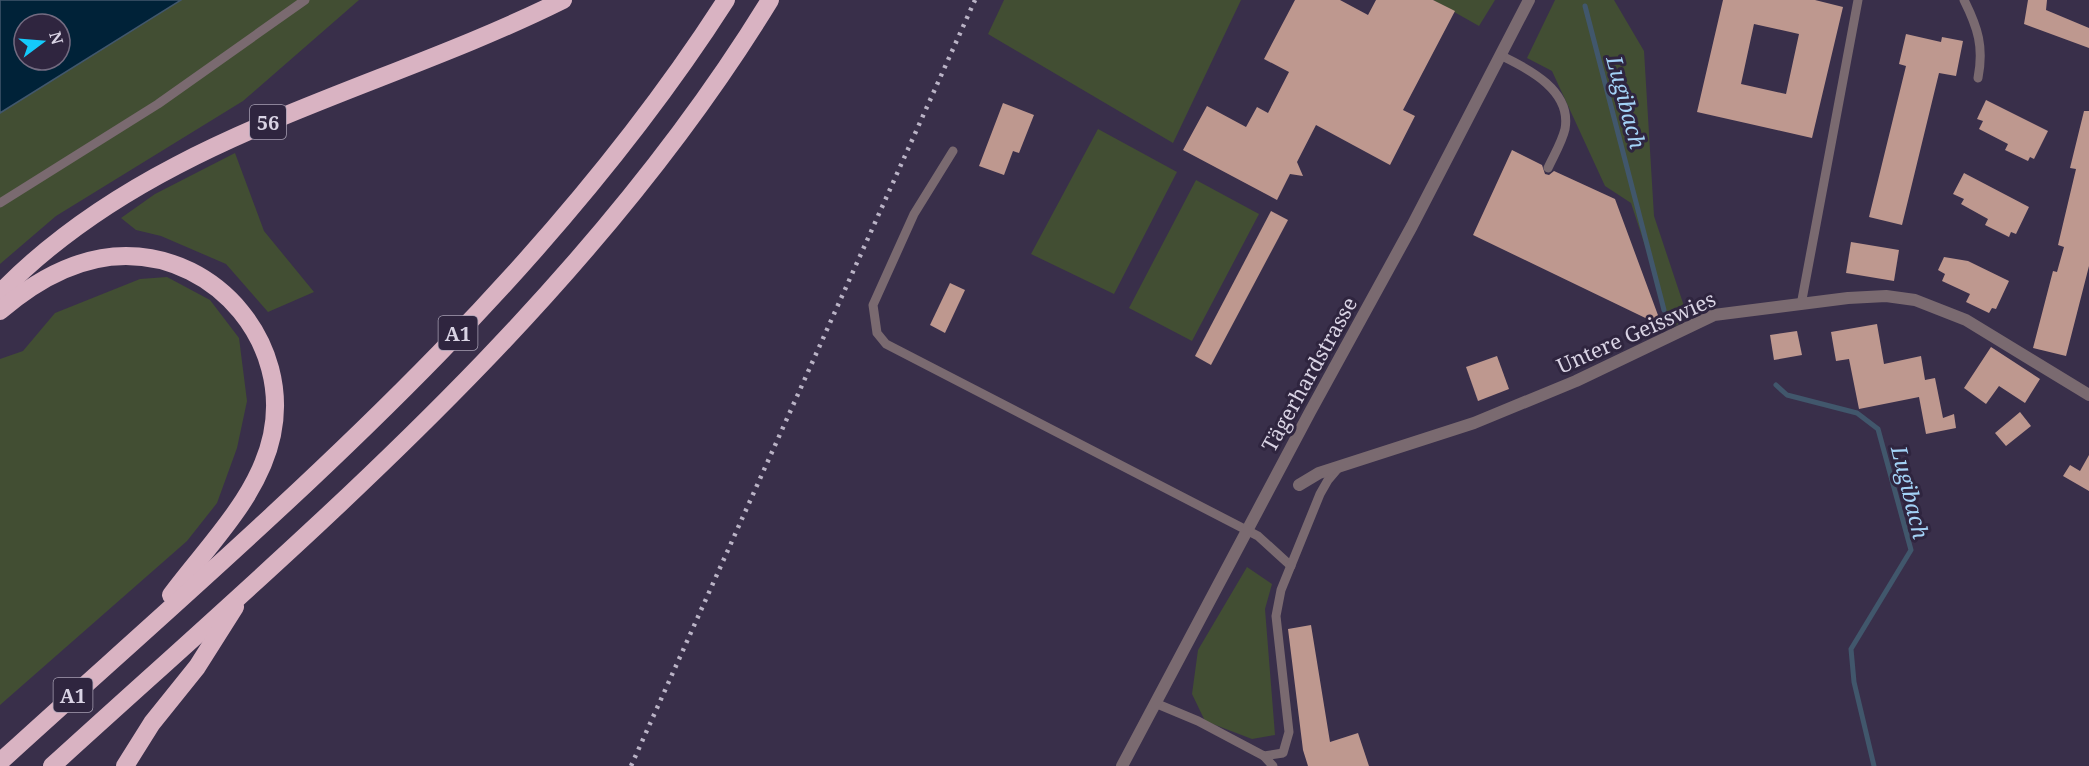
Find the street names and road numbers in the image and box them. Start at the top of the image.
road number: 56 [250,105,286,139]
street label: Untere Geisswies [1552,284,1720,380]
street label: Tägerhardstrasse [1255,292,1363,456]
road number: A1 [438,316,478,350]
road number: A1 [54,678,92,712]

